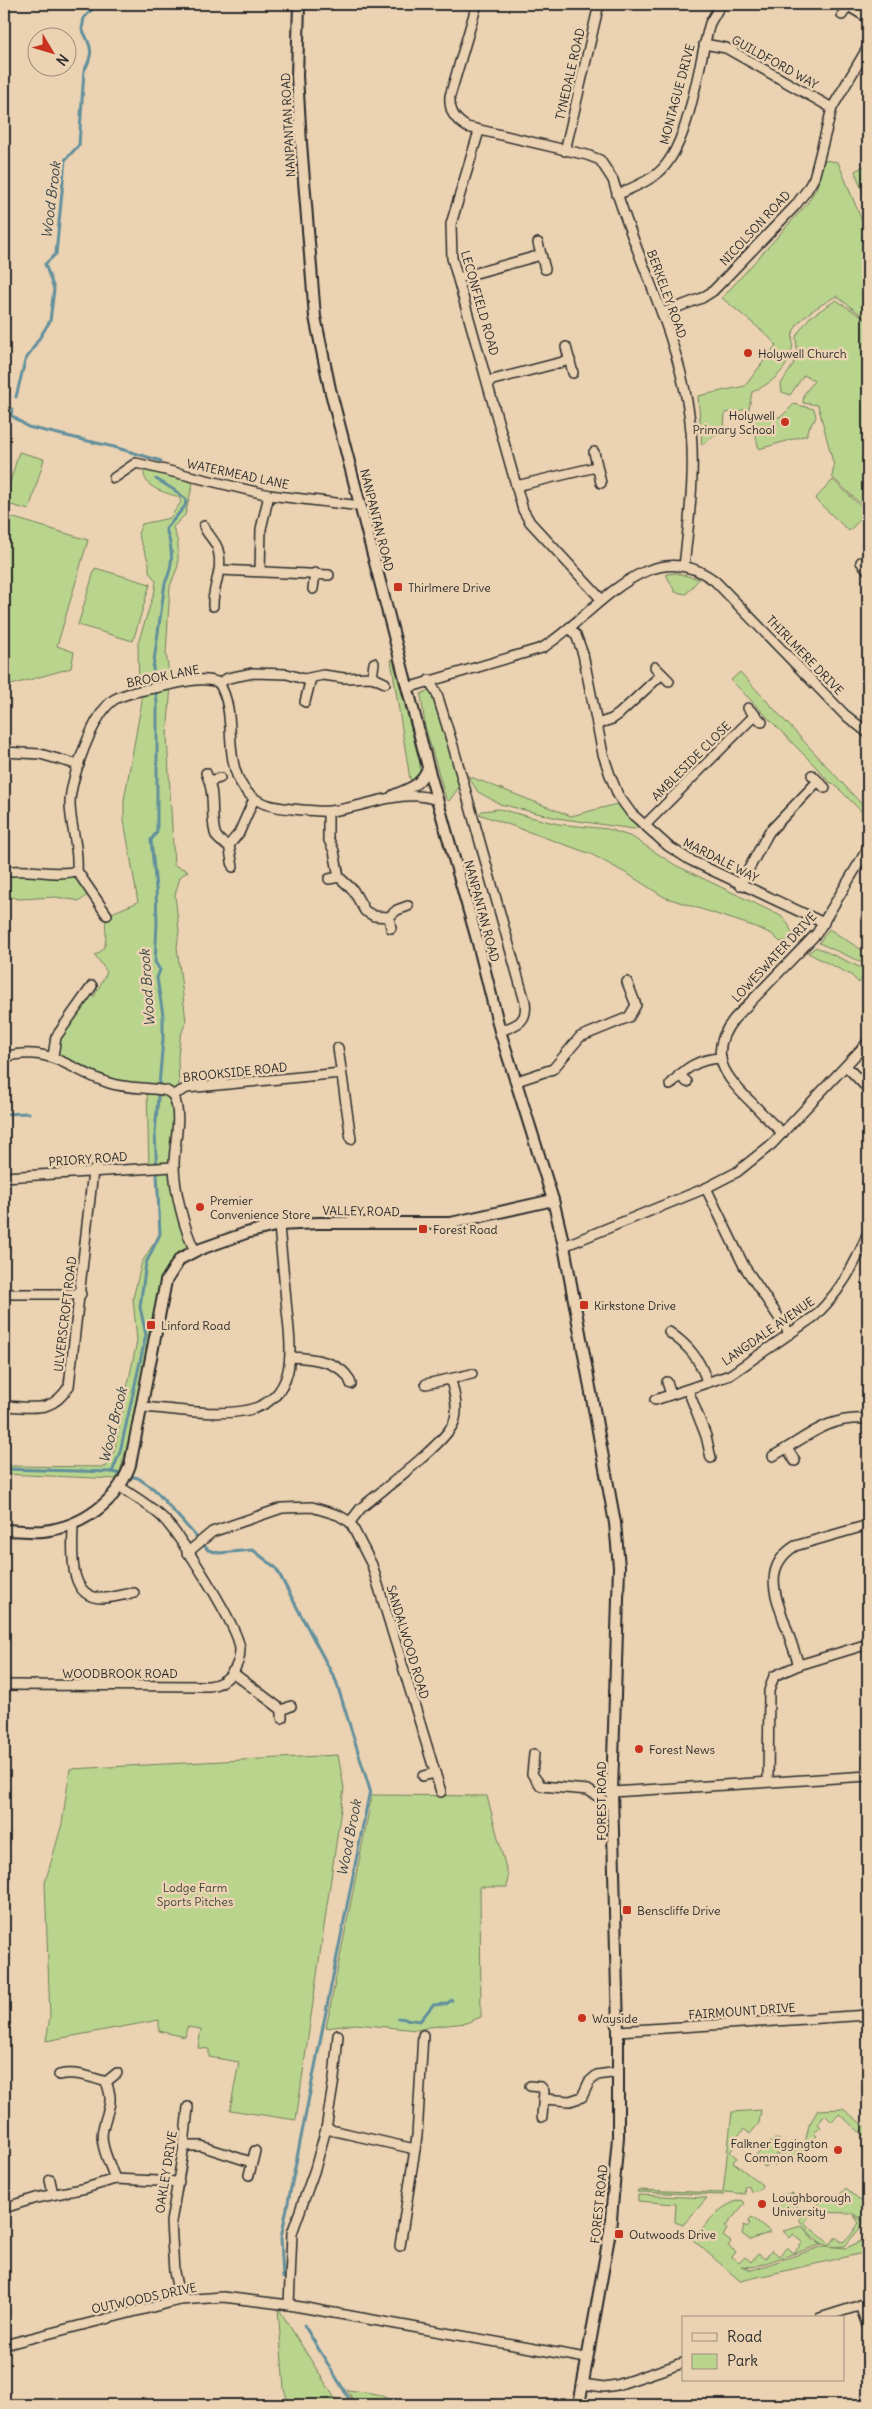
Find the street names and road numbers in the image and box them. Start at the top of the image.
street label: TYNEDALE ROAD [552,27,588,121]
street label: GUILDFORD WAY [729,32,821,92]
street label: MONTAGUE DRIVE [656,42,698,146]
street label: NANPANTAN ROAD [278,72,298,178]
street label: NICOLSON ROAD [716,187,794,269]
street label: BERKELEY ROAD [644,248,690,340]
street label: LECONFIELD ROAD [458,249,502,357]
street label: WATERMEAD LANE [185,456,291,492]
street label: NANPANTAN ROAD [357,467,397,573]
street label: THIRLMERE DRIVE [763,612,847,698]
street label: BROOK LANE [125,662,201,690]
street label: AMBLESIDE CLOSE [648,718,734,804]
street label: MARDALE WAY [681,835,761,886]
street label: NANPANTAN ROAD [461,858,503,964]
street label: LOWESWATER DRIVE [728,909,820,1005]
street label: BROOKSIDE ROAD [182,1059,288,1085]
street label: PRIORY ROAD [48,1149,128,1169]
street label: VALLEY ROAD [322,1203,400,1219]
street label: ULVERSCROFT ROAD [50,1255,80,1373]
street label: LANGDALE AVENUE [719,1294,817,1368]
street label: SANDALWOOD ROAD [384,1583,432,1701]
street label: WOODBROOK ROAD [62,1666,178,1681]
street label: FOREST ROAD [594,1761,609,1841]
street label: FAIRMOUNT DRIVE [688,2000,796,2022]
street label: OAKLEY DRIVE [152,2130,180,2214]
street label: FOREST ROAD [587,2164,611,2244]
street label: OUTWOODS DRIVE [90,2280,198,2316]

